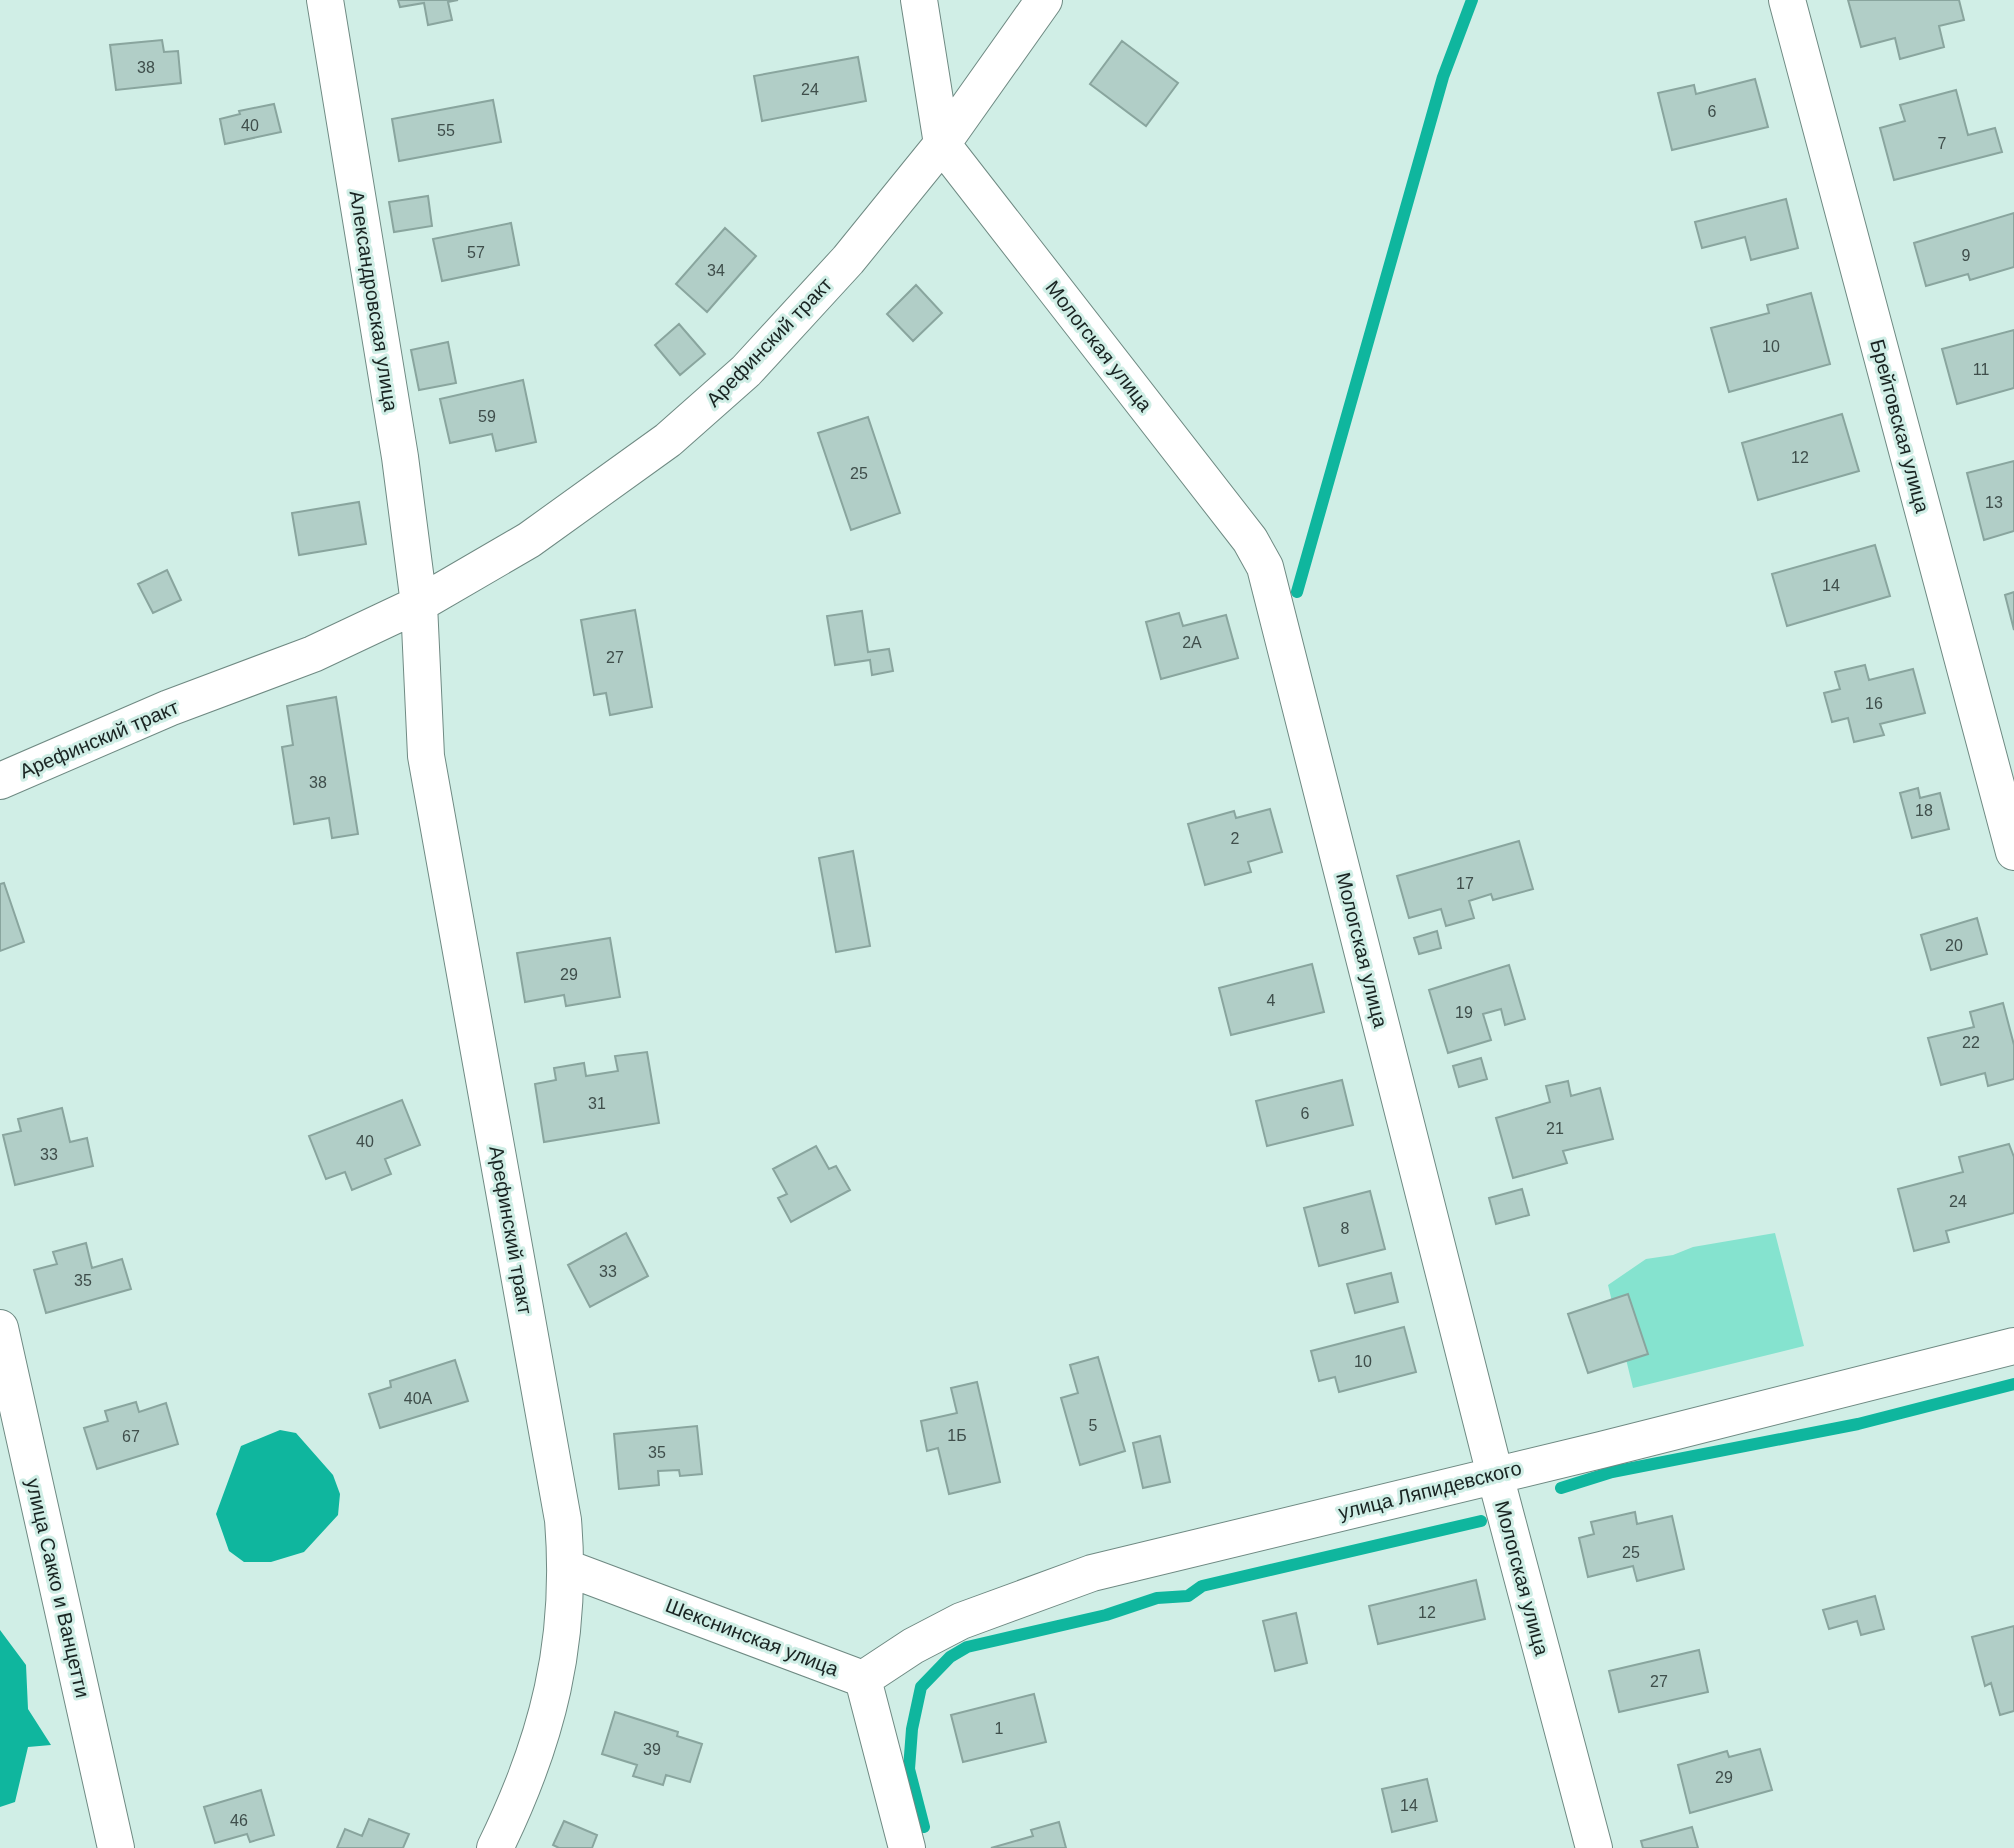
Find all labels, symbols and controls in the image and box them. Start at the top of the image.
house number: 38 [137,59,155,76]
house number: 24 [801,81,819,98]
house number: 6 [1708,103,1717,120]
house number: 40 [241,117,259,134]
house number: 55 [437,122,455,139]
house number: 7 [1938,135,1947,152]
street label: Александровская улица [346,189,402,414]
house number: 57 [467,244,485,261]
house number: 9 [1962,247,1971,264]
house number: 34 [707,262,725,279]
street label: Арефинский тракт [702,273,836,411]
street label: Мологская улица [1041,277,1157,416]
street label: Брейтовская улица [1866,337,1934,516]
house number: 10 [1762,338,1780,355]
house number: 11 [1973,361,1989,378]
house number: 59 [478,408,496,425]
house number: 12 [1791,449,1809,466]
house number: 25 [850,465,868,482]
house number: 13 [1985,494,2003,511]
house number: 14 [1822,577,1840,594]
house number: 2А [1182,634,1202,651]
house number: 27 [606,649,624,666]
house number: 16 [1865,695,1883,712]
street label: Арефинский тракт [16,696,182,782]
house number: 38 [309,774,327,791]
house number: 18 [1915,802,1933,819]
house number: 2 [1231,830,1240,847]
street label: Мологская улица [1332,870,1392,1031]
house number: 17 [1456,875,1474,892]
house number: 20 [1945,937,1963,954]
house number: 29 [560,966,578,983]
house number: 4 [1267,992,1276,1009]
house number: 19 [1455,1004,1473,1021]
house number: 22 [1962,1034,1980,1051]
house number: 31 [588,1095,606,1112]
house number: 6 [1301,1105,1310,1122]
house number: 21 [1546,1120,1564,1137]
house number: 40 [356,1133,374,1150]
street label: Арефинский тракт [485,1144,537,1316]
house number: 33 [40,1146,58,1163]
house number: 24 [1949,1193,1967,1210]
house number: 8 [1341,1220,1350,1237]
house number: 33 [599,1263,617,1280]
house number: 35 [74,1272,92,1289]
house number: 10 [1354,1353,1372,1370]
house number: 40А [404,1390,433,1407]
house number: 5 [1089,1417,1098,1434]
house number: 1Б [947,1427,967,1444]
house number: 67 [122,1428,140,1445]
house number: 35 [648,1444,666,1461]
street label: улица Ляпидевского [1336,1457,1524,1523]
street label: улица Сакко и Ванцетти [22,1476,94,1700]
street label: Мологская улица [1491,1498,1553,1659]
house number: 25 [1622,1544,1640,1561]
street label: Шекснинская улица [662,1594,842,1680]
house number: 12 [1418,1604,1436,1621]
house number: 27 [1650,1673,1668,1690]
house number: 1 [995,1720,1004,1737]
house number: 39 [643,1741,661,1758]
house number: 29 [1715,1769,1733,1786]
house number: 14 [1400,1797,1418,1814]
house number: 46 [230,1812,248,1829]

